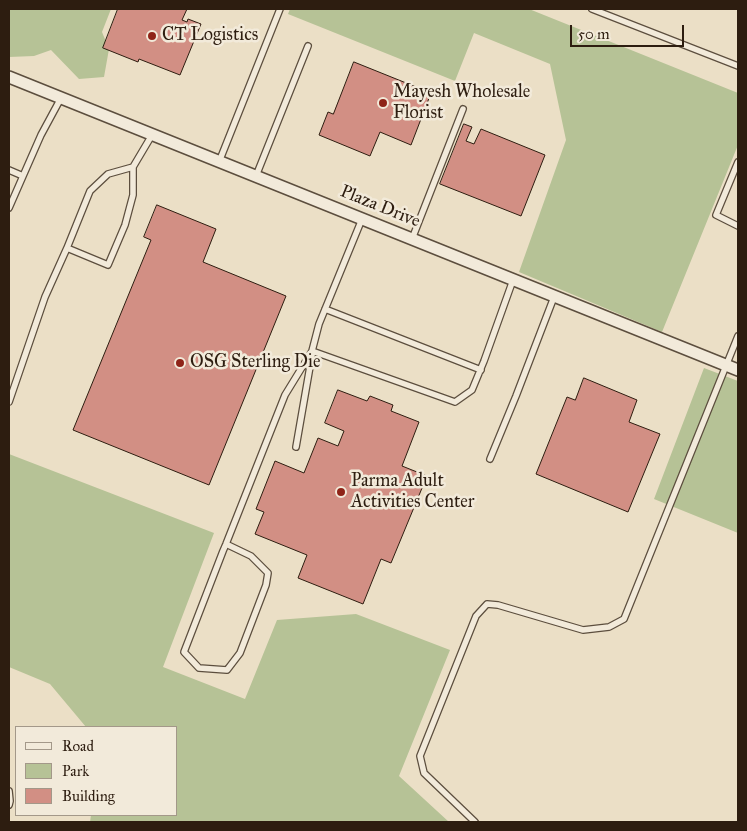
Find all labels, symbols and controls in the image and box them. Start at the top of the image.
scale bar [572,15,686,47]
place label: CT Logistics [162,25,258,47]
text: 50 m [578,25,610,43]
marker: CT Logistics [146,30,158,42]
place label: Mayesh Wholesale Florist [393,82,530,125]
marker: Mayesh Wholesale Florist [377,97,389,109]
street label: Plaza Drive [337,181,423,233]
place label: OSG Sterling Die [190,352,320,374]
marker: OSG Sterling Die [174,357,186,369]
place label: Parma Adult Activities Center [351,471,475,514]
marker: Parma Adult Activities Center [335,486,347,498]
legend [15,726,178,816]
text: Road [62,737,94,755]
text: Park [62,762,89,780]
text: Building [62,787,115,805]

